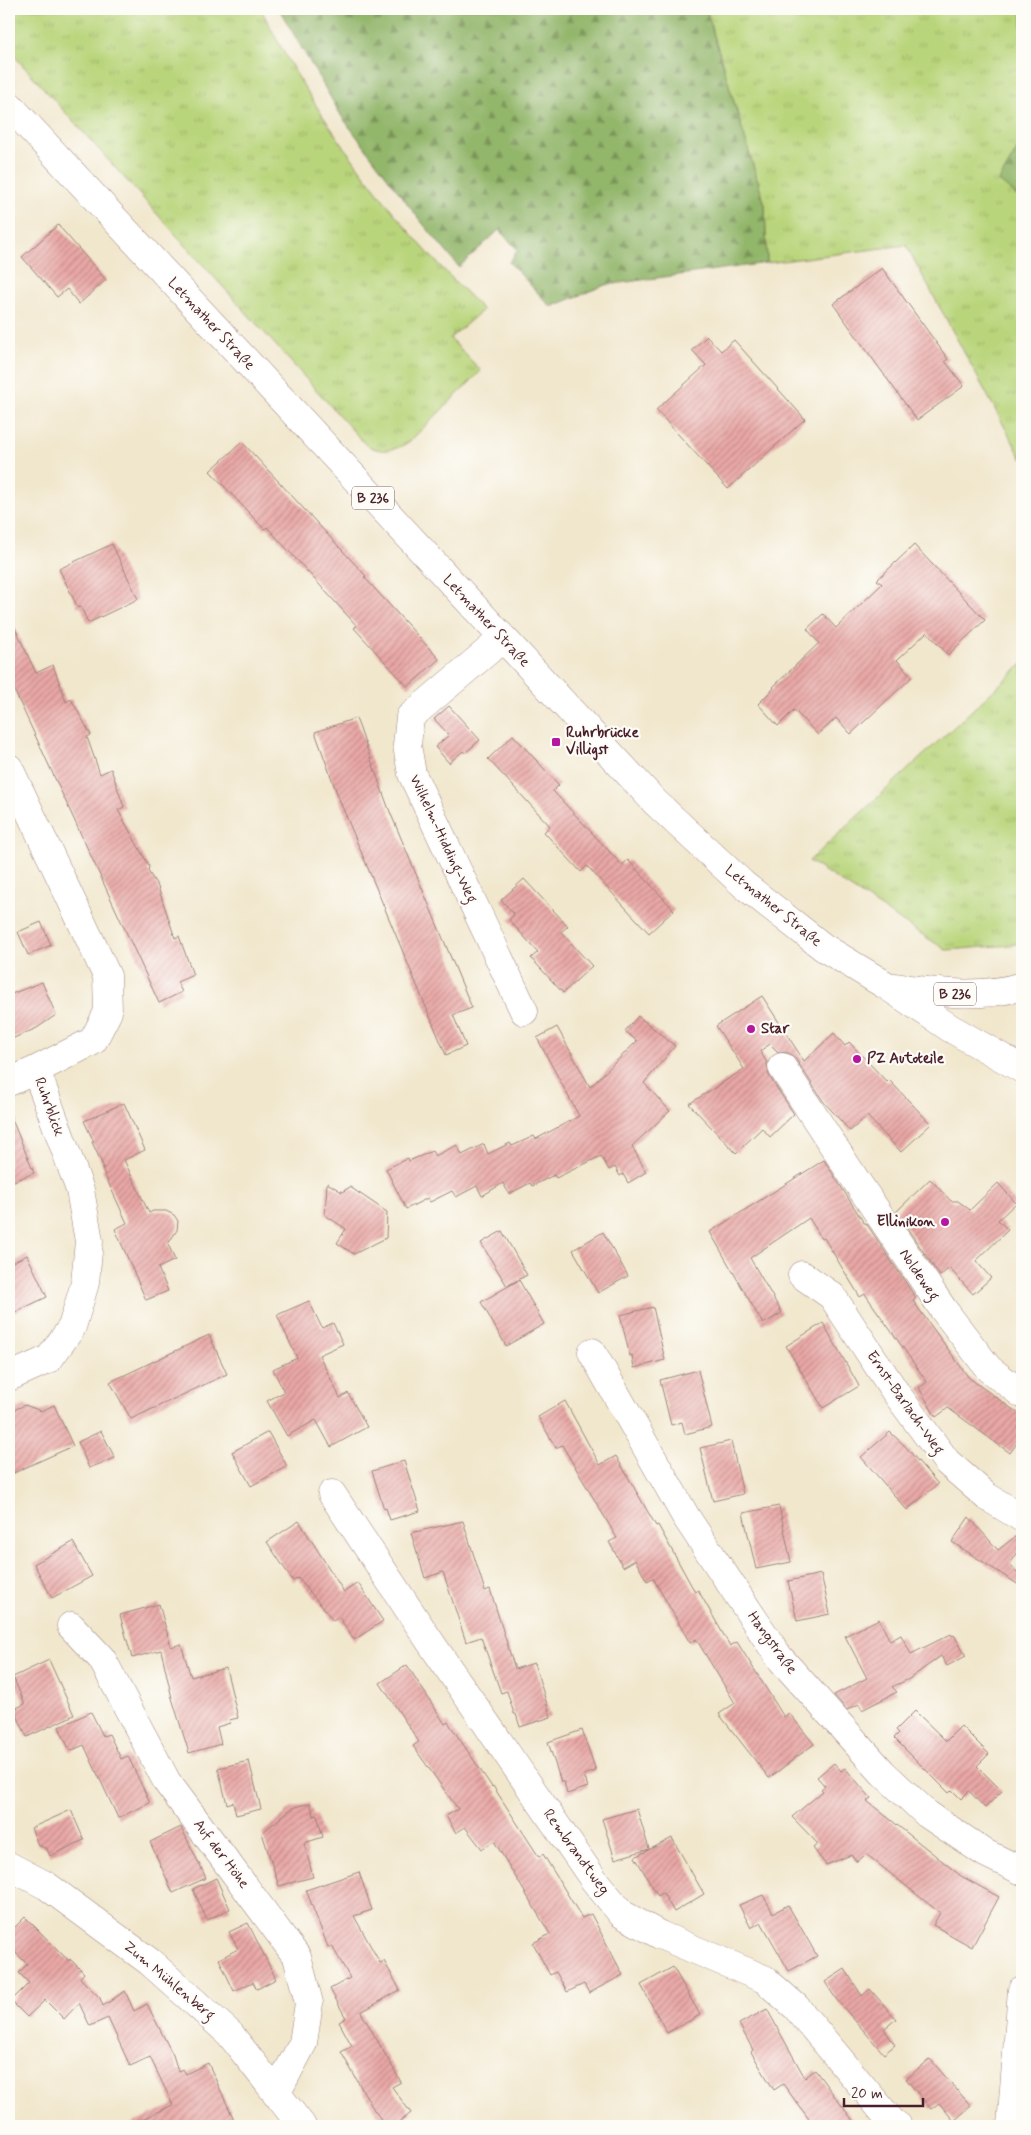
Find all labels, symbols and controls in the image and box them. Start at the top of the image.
street label: Letmather Straße [163,273,259,375]
road number: B 236 [352,486,394,509]
street label: Letmather Straße [438,570,534,672]
place label: Ruhrbrücke Villigst [566,723,640,761]
marker: Ruhrbrücke Villigst [550,736,562,748]
street label: Wilhelm-Hidding-Weg [404,771,482,907]
street label: Letmather Straße [720,861,826,951]
road number: B 236 [934,982,976,1006]
place label: Star [761,1019,790,1039]
marker: Star [745,1023,757,1035]
place label: PZ Autoteile [867,1049,945,1069]
marker: PZ Autoteile [851,1053,863,1065]
street label: Ruhrblick [29,1075,69,1140]
place label: Ellinikon [877,1212,935,1232]
marker: Ellinikon [939,1216,951,1228]
street label: Noldeweg [893,1245,944,1305]
street label: Ernst-Barlach-Weg [861,1347,948,1460]
street label: Hangstraße [742,1607,802,1679]
street label: Rembrandtweg [537,1805,614,1900]
street label: Auf der Höhe [188,1815,254,1893]
street label: Zum Mühlenberg [118,1937,219,2026]
scale bar [844,2075,922,2107]
text: 20 m [851,2084,883,2104]

